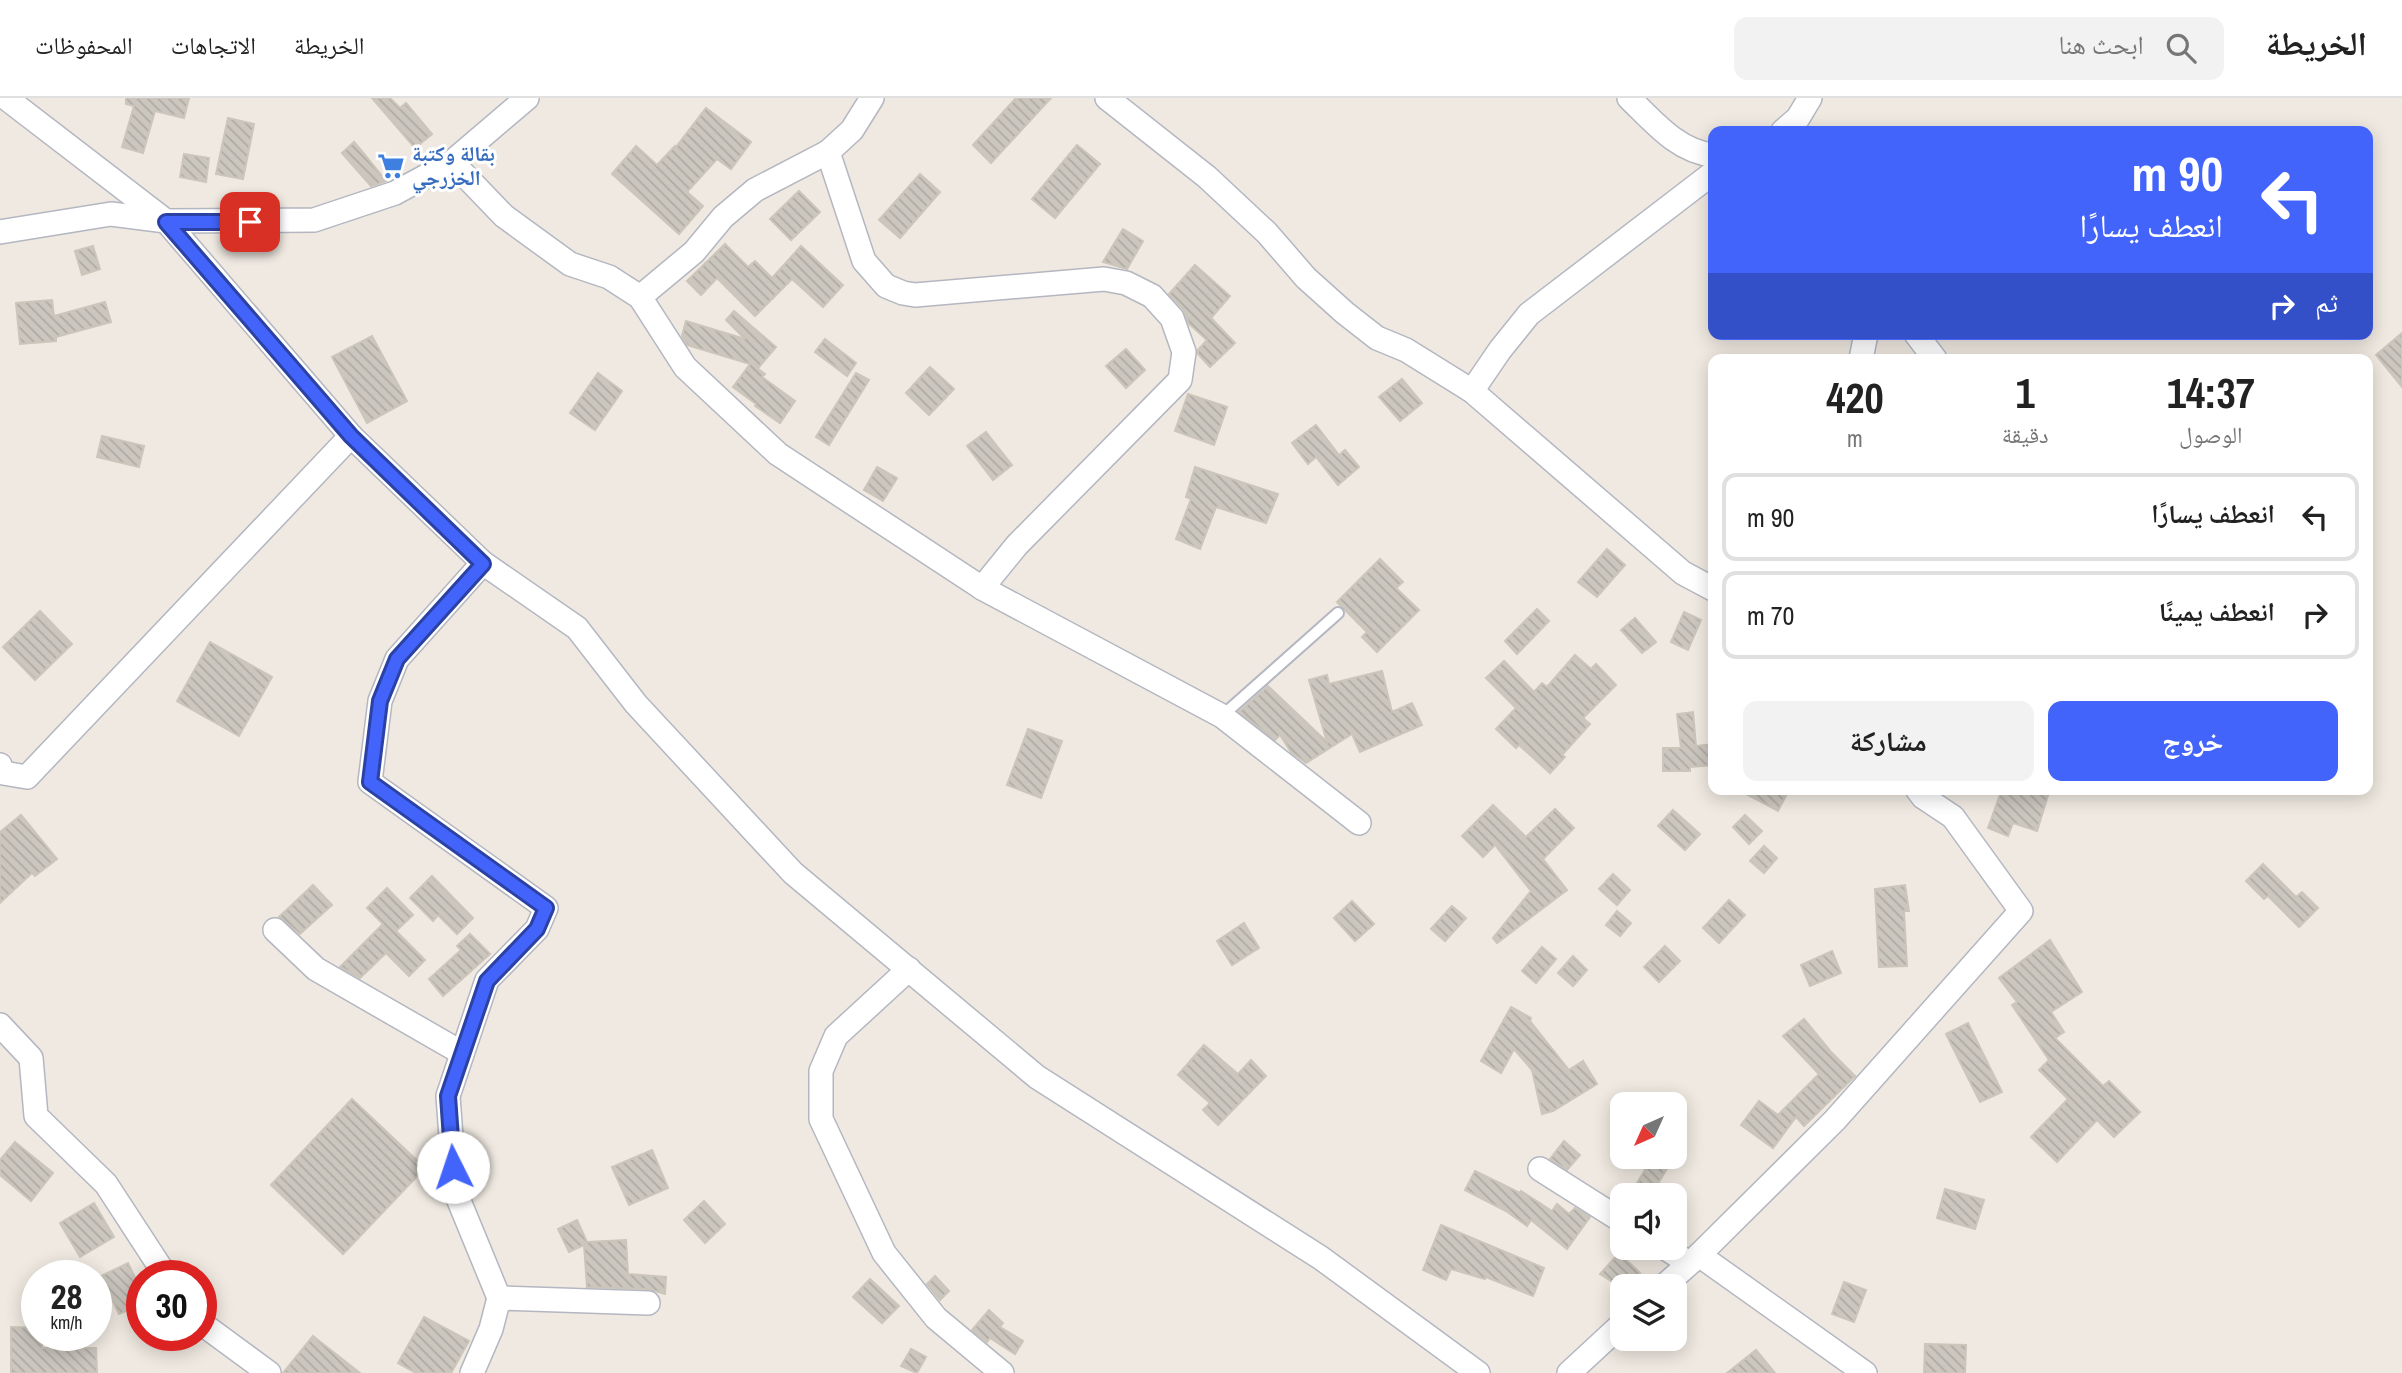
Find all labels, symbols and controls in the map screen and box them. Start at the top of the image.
search box [1734,17,2224,80]
text: الخريطة [2266,21,2367,65]
text: ابحث هنا [2059,27,2144,62]
text: المحفوظات [35,29,133,61]
text: الاتجاهات [171,29,256,61]
text: الخريطة [294,29,365,61]
icon: search [2162,29,2200,67]
place label: بقالة وكتبة الخزرجي [412,139,495,194]
text: 90 m [2131,140,2223,206]
supermarket icon: بقالة وكتبة الخزرجي [376,151,406,181]
icon: left [2247,154,2338,245]
pin [220,192,280,252]
icon: arrive [231,203,269,241]
text: انعطف يسارًا [2080,204,2223,247]
text: ثم [2315,285,2338,320]
icon: right [2263,287,2301,325]
text: 1 [2016,365,2035,421]
text: 14:37 [2167,365,2255,421]
text: 420 [1826,370,1884,426]
text: دقيقة [2002,419,2049,450]
text: الوصول [2179,419,2243,450]
text: m [1847,423,1863,454]
text: انعطف يسارًا [2151,496,2275,531]
icon: left [2296,498,2334,536]
text: 90 m [1747,500,1794,535]
text: انعطف يمينًا [2159,594,2275,629]
icon: right [2296,596,2334,634]
text: 70 m [1747,598,1794,633]
button: مشاركة [1743,701,2034,781]
button: خروج [2048,701,2338,781]
north arrow [1610,1092,1687,1169]
map controls [1610,1092,1687,1351]
position arrow [416,1130,490,1204]
button: sound [1610,1183,1687,1260]
speed limit sign: 30 [126,1260,217,1351]
text: 28 [51,1273,82,1320]
button: layers [1610,1274,1687,1351]
text: km/h [51,1310,83,1335]

